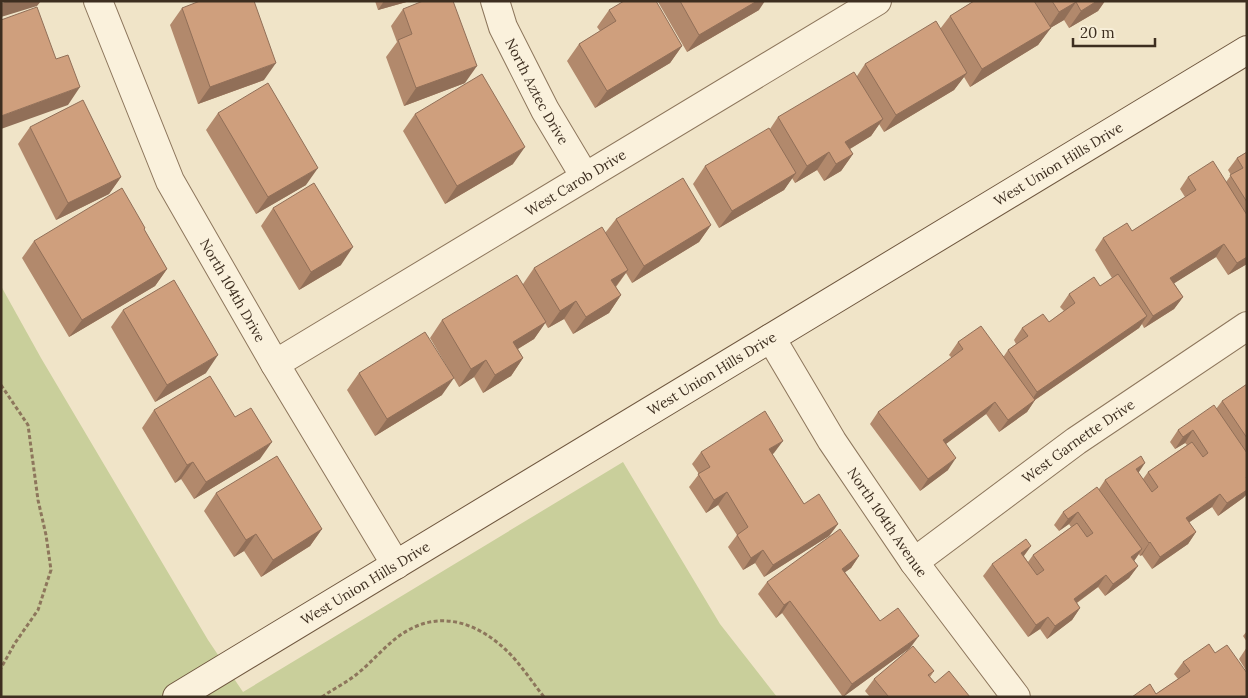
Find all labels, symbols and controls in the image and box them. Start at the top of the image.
scale bar [1073,15,1156,47]
text: 20 m [1080,23,1115,42]
street label: North Aztec Drive [501,35,573,148]
street label: West Union Hills Drive [991,118,1127,210]
street label: West Carob Drive [522,145,630,220]
street label: North 104th Drive [196,235,270,346]
street label: West Union Hills Drive [644,328,780,419]
street label: West Garnette Drive [1018,395,1138,487]
street label: North 104th Avenue [844,464,931,581]
street label: West Union Hills Drive [297,537,433,629]

